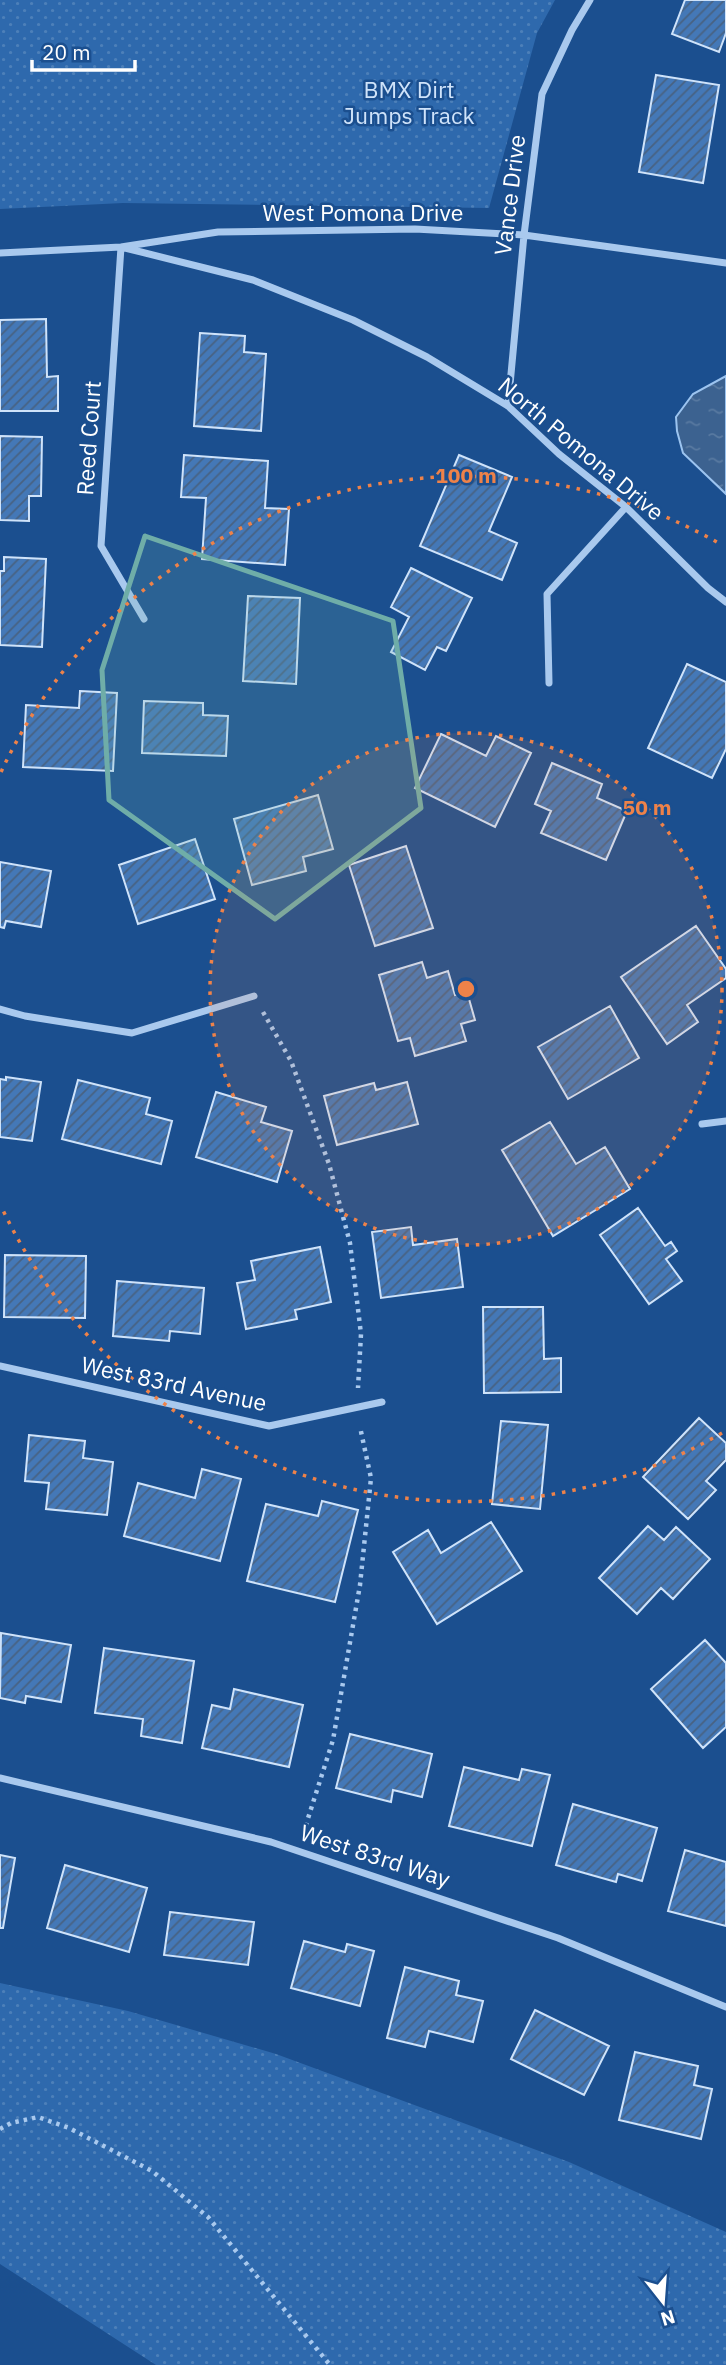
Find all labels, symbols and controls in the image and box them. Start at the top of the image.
scale bar [32,28,135,72]
text: 20 m [42,38,91,66]
park label: BMX Dirt Jumps Track [343,74,475,130]
street label: Vance Drive [487,133,531,257]
street label: West Pomona Drive [263,197,463,227]
street label: North Pomona Drive [492,370,671,526]
street label: Reed Court [69,379,107,496]
text: 100 m [435,461,497,489]
text: 50 m [623,793,671,821]
centre of rings [454,977,478,1001]
street label: West 83rd Avenue [79,1349,270,1417]
street label: West 83rd Way [297,1817,455,1894]
north arrow [628,2267,698,2337]
text: N [658,2305,678,2332]

